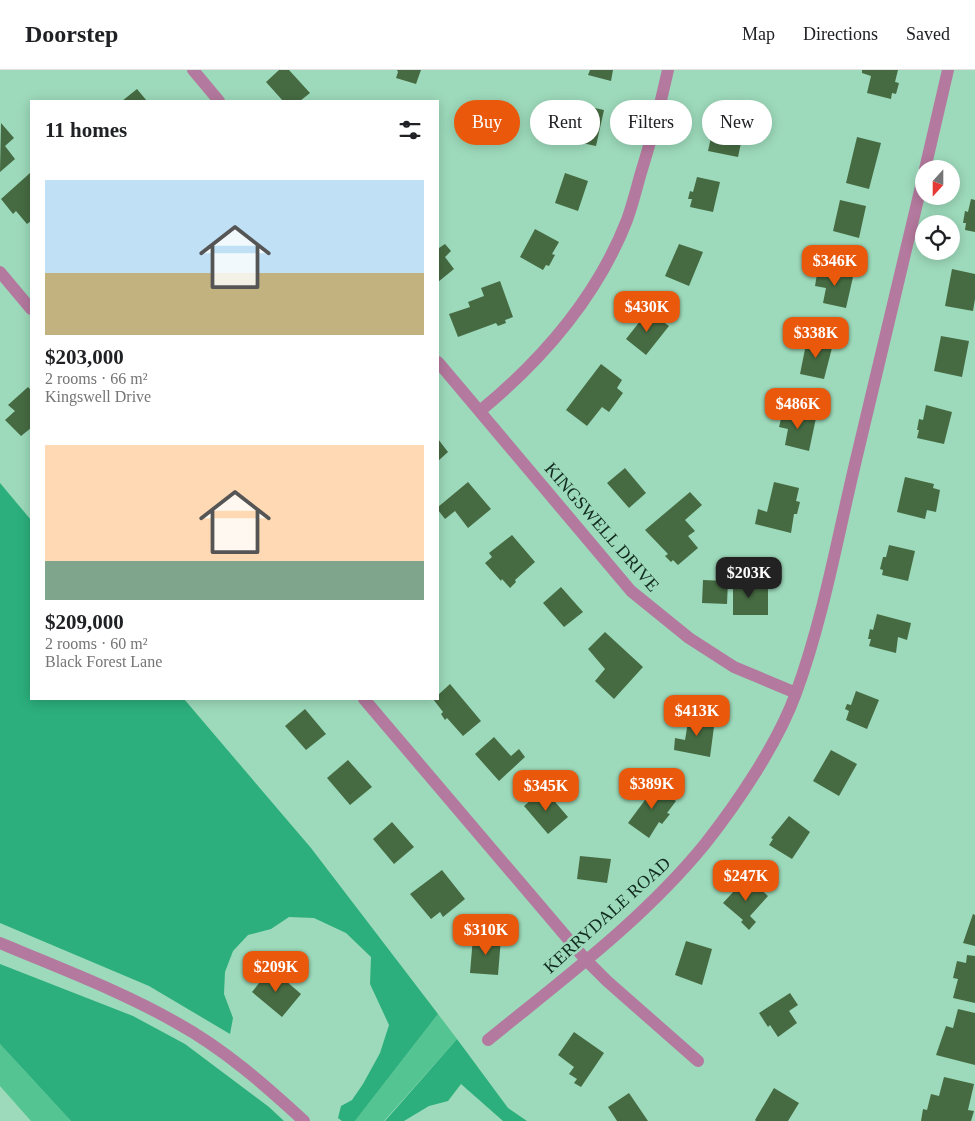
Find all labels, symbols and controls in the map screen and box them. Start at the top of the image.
text: Doorstep [25,21,118,47]
text: Map [742,24,775,44]
text: Directions [803,24,878,44]
text: Saved [906,24,950,44]
chip: Buy [454,100,520,145]
chip: Rent [530,100,600,145]
chip: Filters [610,100,692,145]
chip: New [702,100,772,145]
icon: filters [396,116,424,144]
text: 11 homes [45,118,127,142]
north arrow [915,160,960,205]
map controls [915,160,960,260]
icon: home [190,212,280,302]
button: locate [915,215,960,260]
pin: $346K [800,244,870,287]
text: $346K [813,252,857,269]
pin: $430K [612,290,682,333]
text: $430K [625,298,669,315]
pin: $338K [781,316,851,359]
text: $338K [794,324,838,341]
text: $203,000 [45,345,124,369]
text: 2 rooms · 66 m² [45,370,148,387]
text: Kingswell Drive [45,388,151,405]
pin: $486K [763,388,833,430]
text: $486K [776,395,820,412]
street label: KINGSWELL DRIVE [541,459,663,595]
icon: home [190,477,280,567]
pin: $203K [714,556,784,599]
text: $203K [727,564,771,581]
text: $209,000 [45,610,124,634]
text: 2 rooms · 60 m² [45,635,148,652]
text: Black Forest Lane [45,653,162,670]
pin: $413K [662,694,732,737]
text: $413K [675,702,719,719]
pin: $389K [617,768,687,810]
pin: $345K [511,770,581,812]
text: $389K [630,775,674,792]
text: $345K [524,777,568,794]
street label: KERRYDALE ROAD [540,853,674,977]
pin: $247K [711,860,781,902]
text: $247K [724,867,768,884]
pin: $310K [451,914,521,956]
text: $310K [464,921,508,938]
pin: $209K [241,950,311,993]
text: $209K [254,958,298,975]

